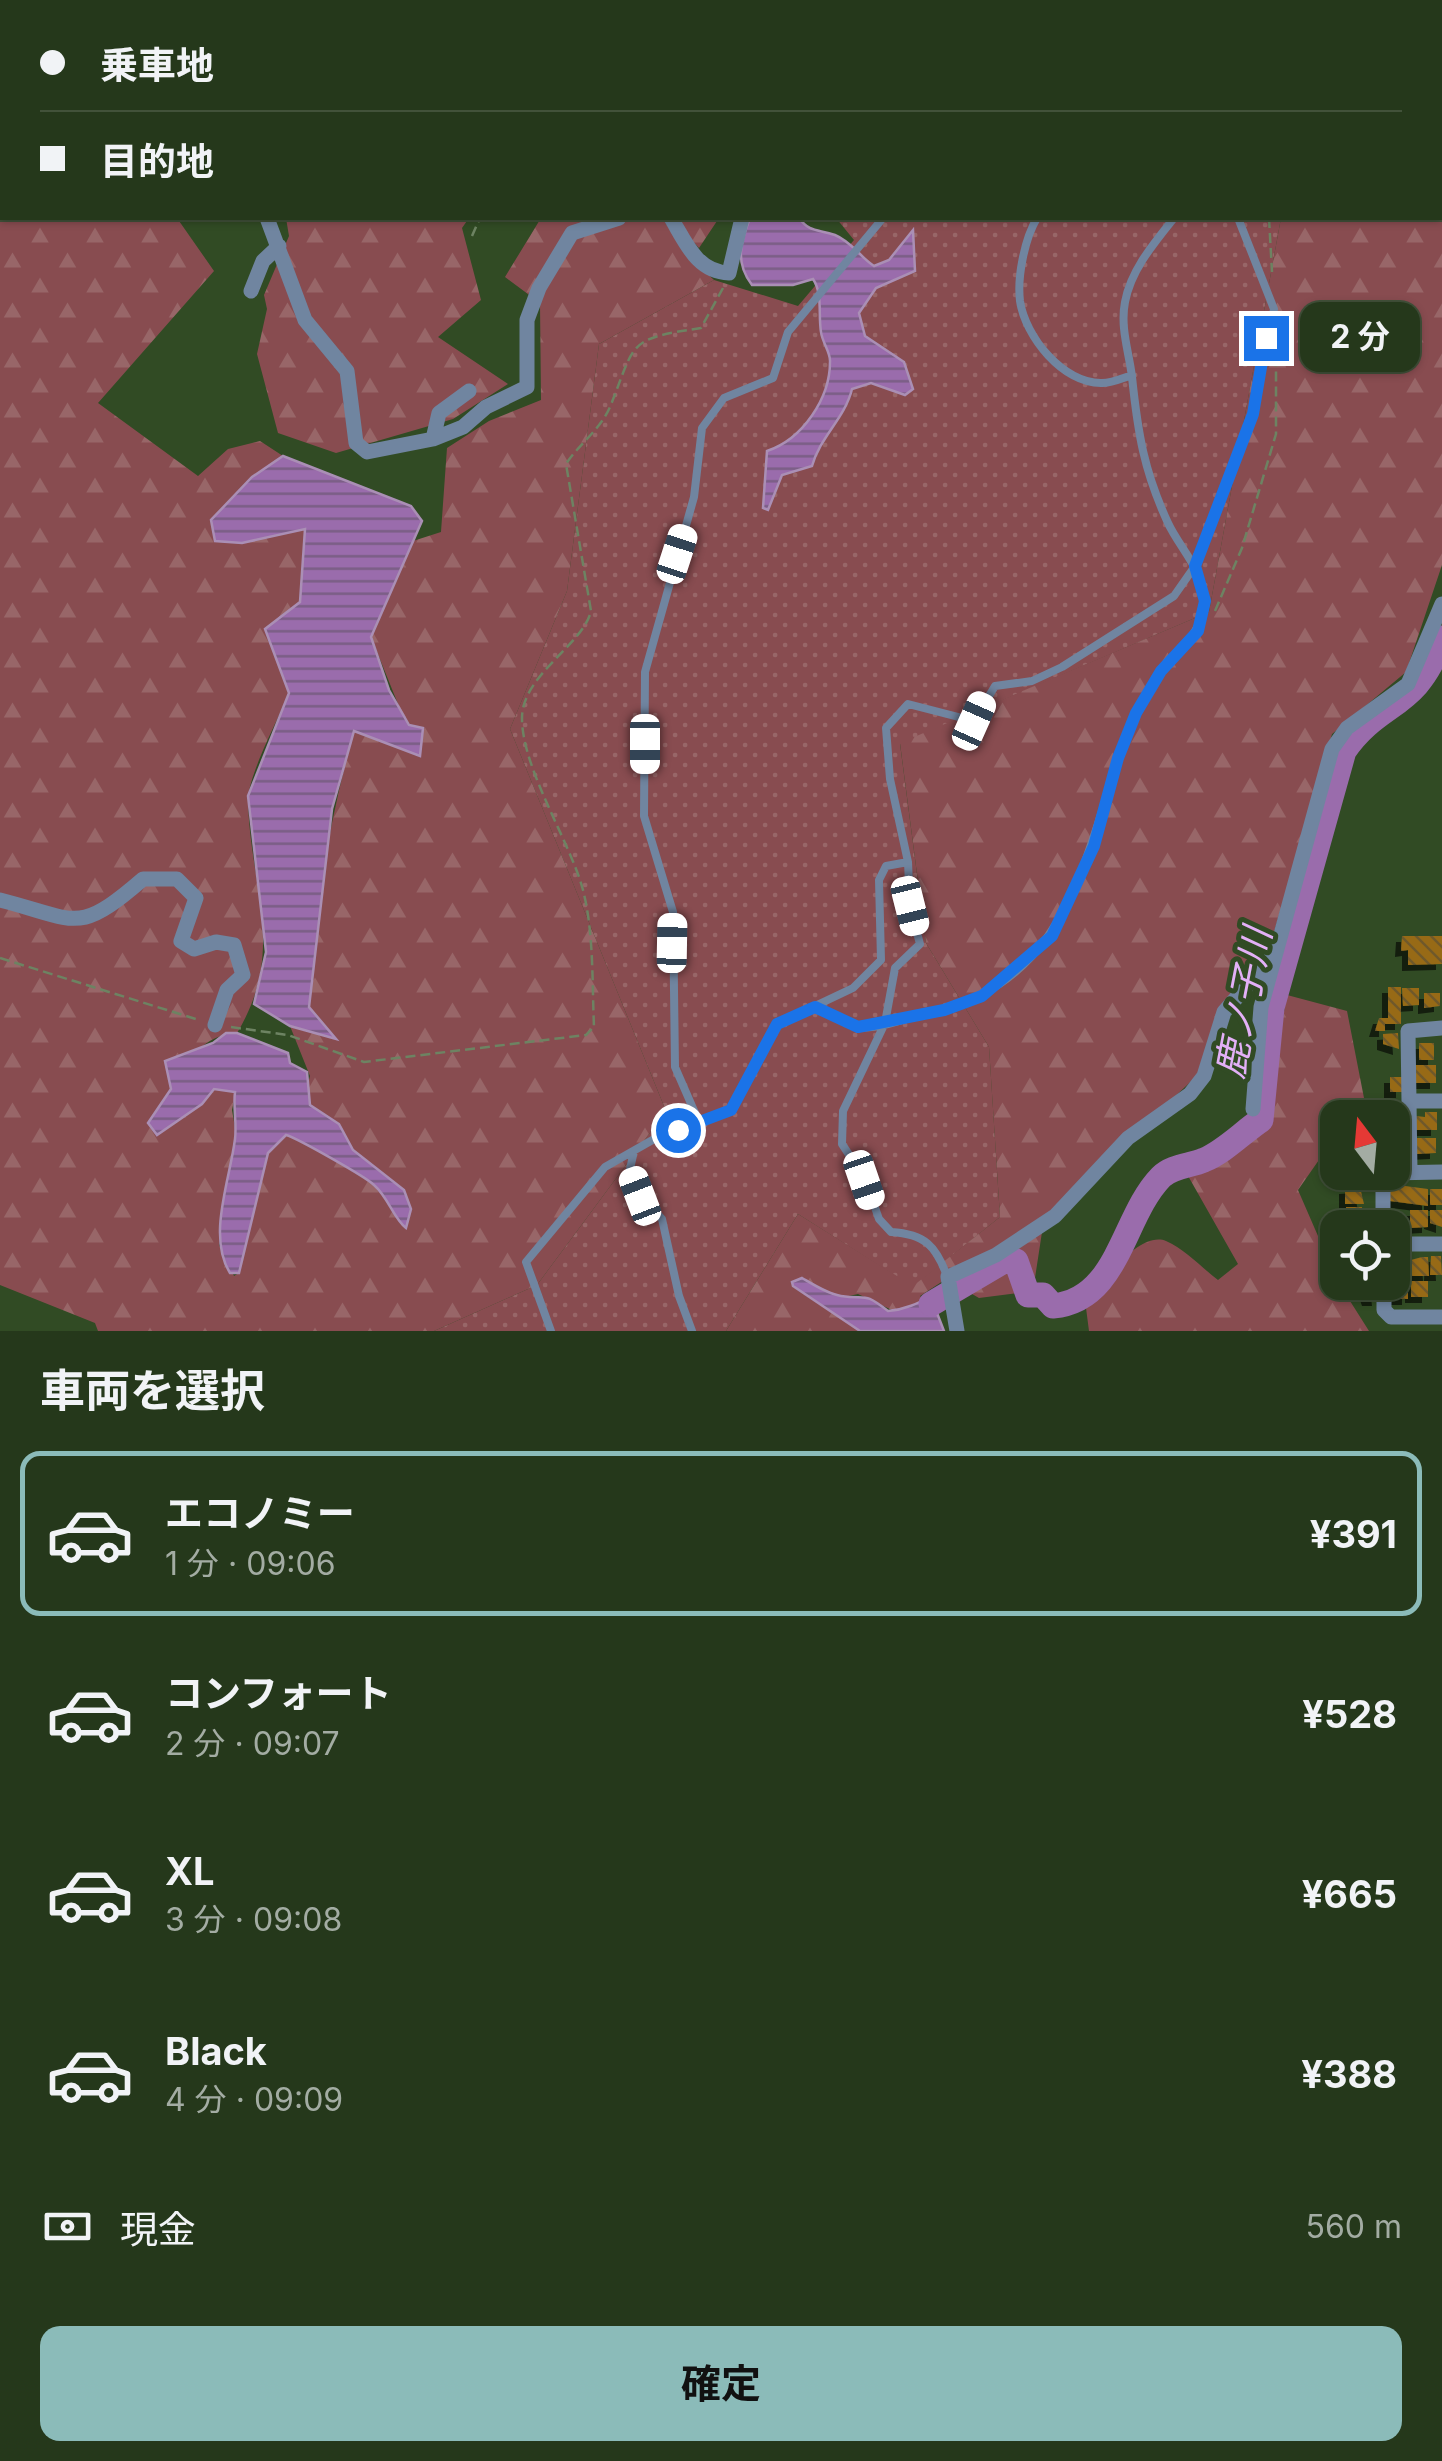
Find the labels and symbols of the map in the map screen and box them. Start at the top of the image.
callout: 2 分 [1301,303,1421,373]
route end [1244,316,1289,361]
car [653,521,701,587]
car [948,687,1000,755]
car [630,714,660,774]
car [888,873,932,939]
car [656,913,688,973]
water label: 鹿ノ子川 [1206,920,1281,1082]
north arrow [1320,1100,1410,1190]
route start [656,1108,701,1153]
car [840,1147,888,1213]
car [615,1163,665,1229]

